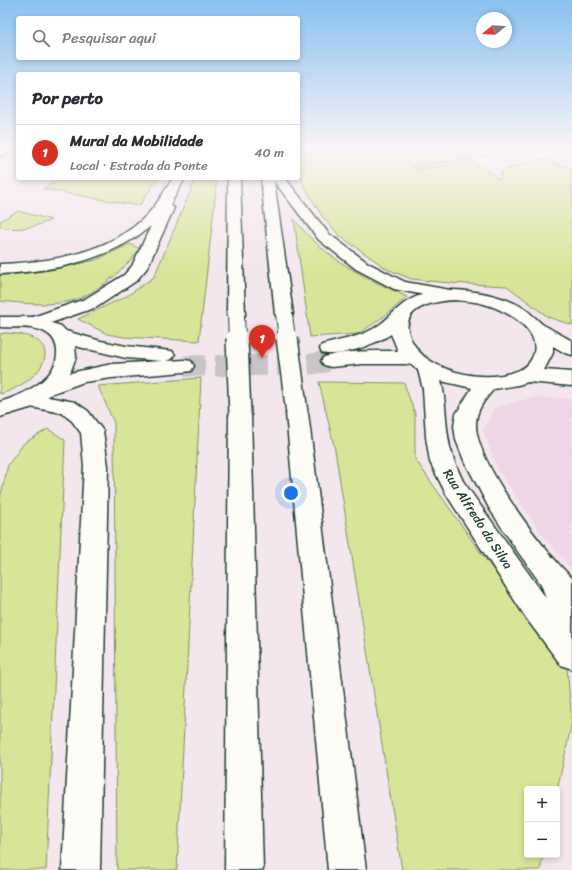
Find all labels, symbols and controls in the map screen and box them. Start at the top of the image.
north arrow [476,12,512,48]
search box [16,16,300,60]
text: Pesquisar aqui [62,25,156,51]
icon: search [30,27,52,49]
text: Por perto [32,83,103,113]
text: Mural da Mobilidade [70,128,203,154]
text: 1 [42,141,48,164]
text: 40 m [254,141,284,164]
text: Local · Estrada da Ponte [70,154,208,177]
pin: 1 [249,325,275,358]
street label: Rua Alfredo da Silva [437,464,519,574]
your location [281,483,301,503]
map controls [524,786,560,858]
button: + [524,786,560,822]
button: − [524,822,560,858]

